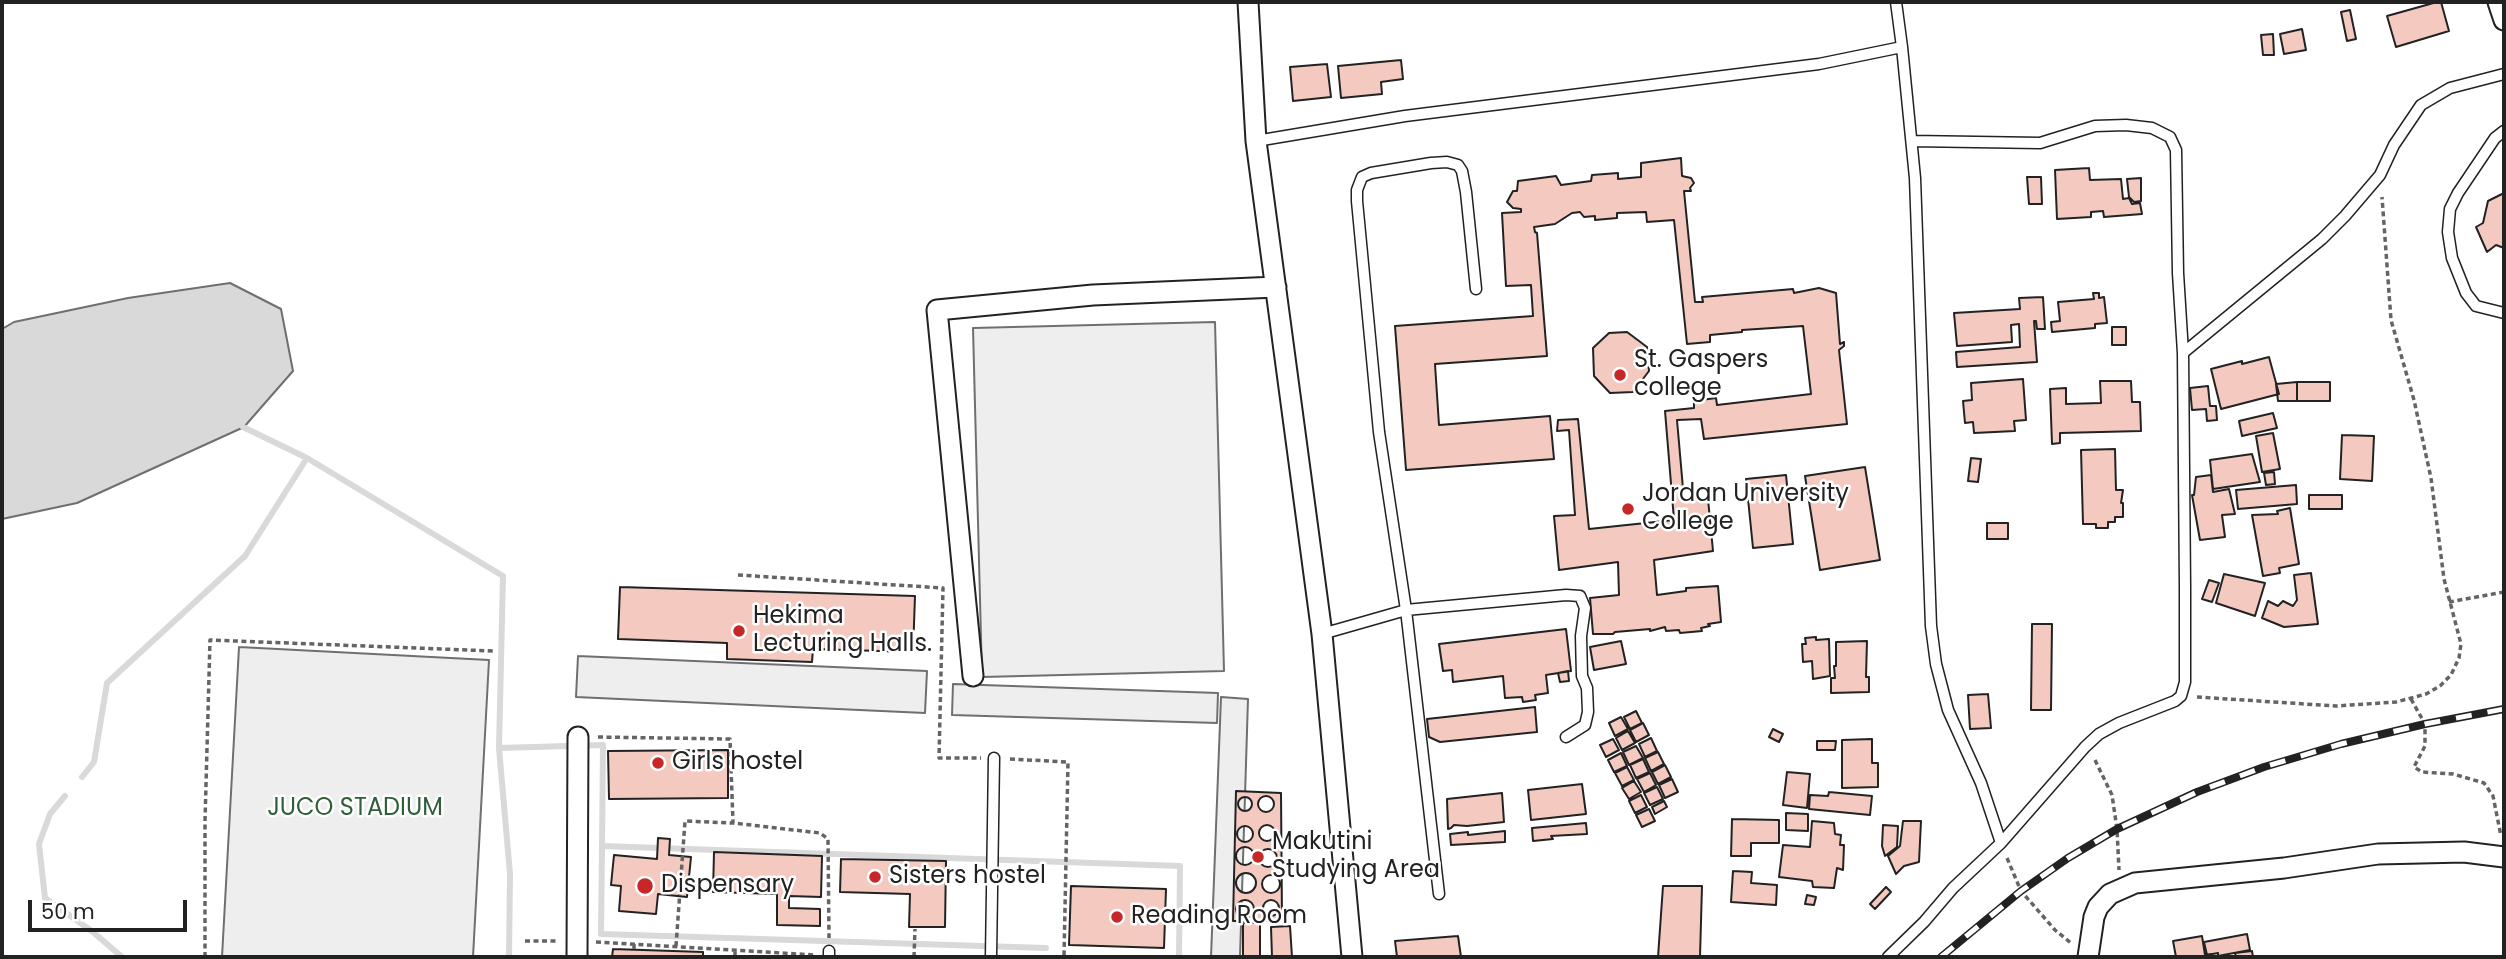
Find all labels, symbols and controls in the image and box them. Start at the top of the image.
place label: St. Gaspers college [1634,347,1768,403]
marker: St. Gaspers college [1612,367,1628,383]
place label: Jordan University College [1642,481,1849,537]
marker: Jordan University College [1620,501,1636,517]
place label: Hekima Lecturing Halls. [753,603,932,659]
marker: Hekima Lecturing Halls. [731,623,747,639]
place label: Girls hostel [672,749,803,777]
marker: Girls hostel [650,755,666,771]
park label: JUCO STADIUM [267,795,443,823]
place label: Makutini Studying Area [1272,829,1440,885]
marker: Makutini Studying Area [1250,849,1266,865]
place label: Sisters hostel [889,863,1046,891]
marker: Sisters hostel [867,869,883,885]
place label: Dispensary [661,872,794,900]
marker: Dispensary [635,876,655,896]
scale bar [32,886,191,930]
text: 50 m [41,897,95,926]
place label: Reading Room [1131,903,1307,931]
marker: Reading Room [1109,909,1125,925]

